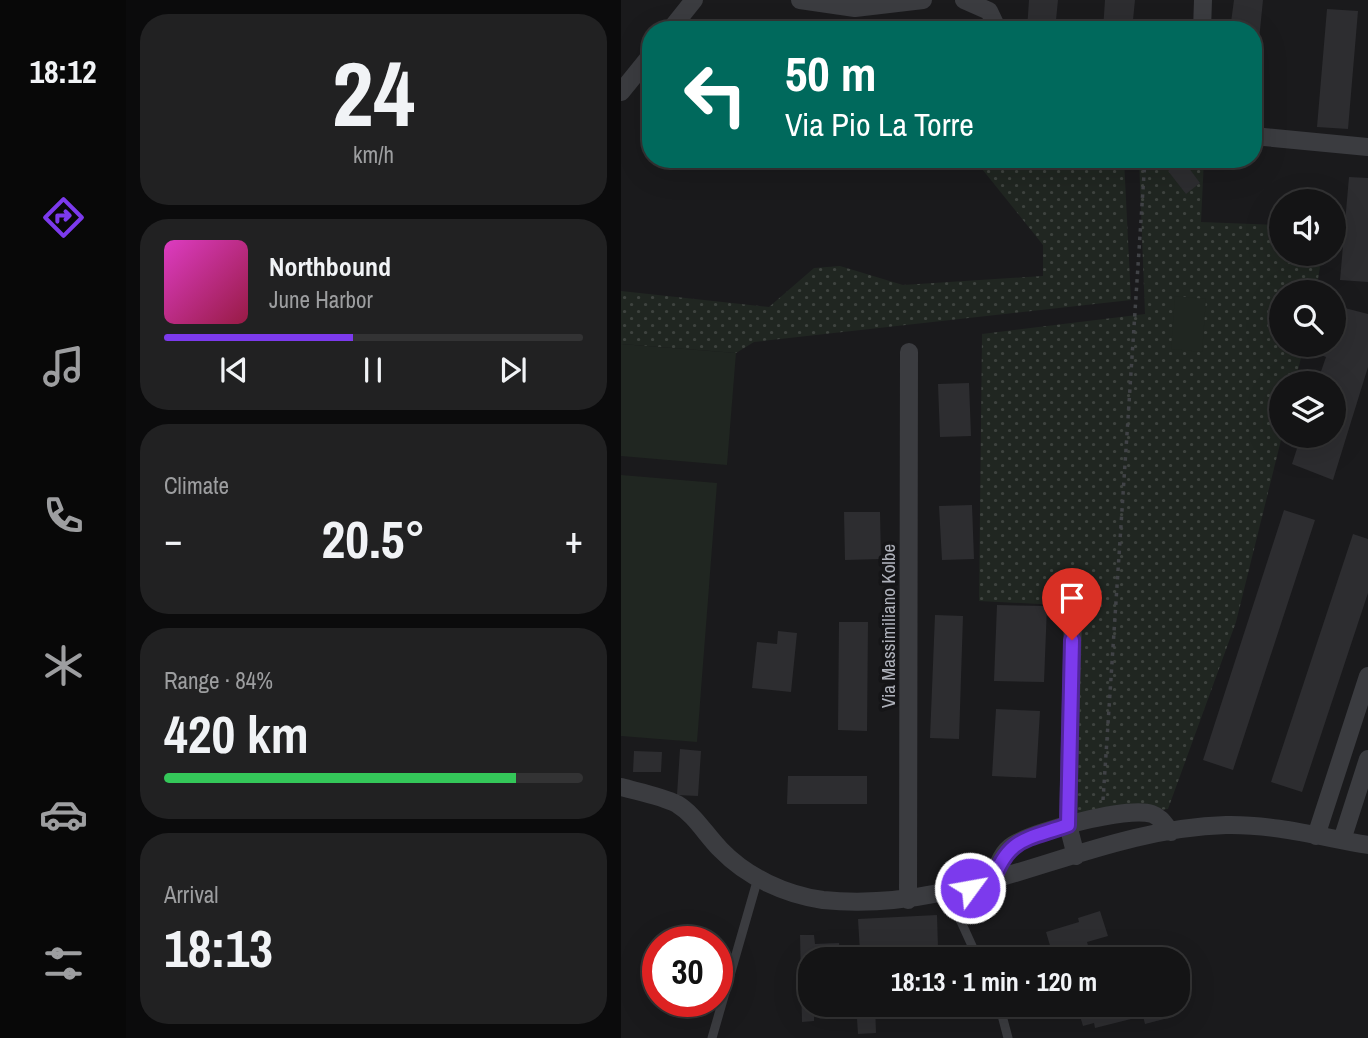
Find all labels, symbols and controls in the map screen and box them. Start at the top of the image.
text: 24 [332,32,415,154]
text: 50 m [785,40,877,106]
icon: left [670,49,761,140]
text: 18:12 [29,50,97,93]
text: Via Pio La Torre [785,103,974,146]
text: km/h [353,139,394,170]
map controls [1269,189,1346,448]
button: sound [1269,189,1346,266]
icon: directions [39,193,88,242]
text: Northbound [269,249,391,284]
button: search [1269,280,1346,357]
text: June Harbor [269,284,373,315]
icon: music [39,342,88,391]
icon: previous [215,351,253,389]
icon: pause [354,351,392,389]
icon: next [494,351,532,389]
button: layers [1269,371,1346,448]
text: Climate [164,470,229,501]
icon: phone [39,491,88,540]
text: 20.5° [322,504,425,574]
text: − [164,514,182,565]
text: + [565,514,583,565]
street label: Via Massimiliano Kolbe [875,544,901,708]
pin [1042,568,1102,640]
icon: arrive [1053,579,1091,617]
icon: climate [39,641,88,690]
text: Range · 84% [164,665,273,696]
text: 420 km [164,699,309,769]
icon: car [39,790,88,839]
position arrow [933,851,1007,925]
text: Arrival [164,879,219,910]
text: 18:13 [164,913,273,983]
speed limit sign: 30 [642,926,733,1017]
icon: filters [39,939,88,988]
text: 18:13 · 1 min · 120 m [891,964,1097,999]

